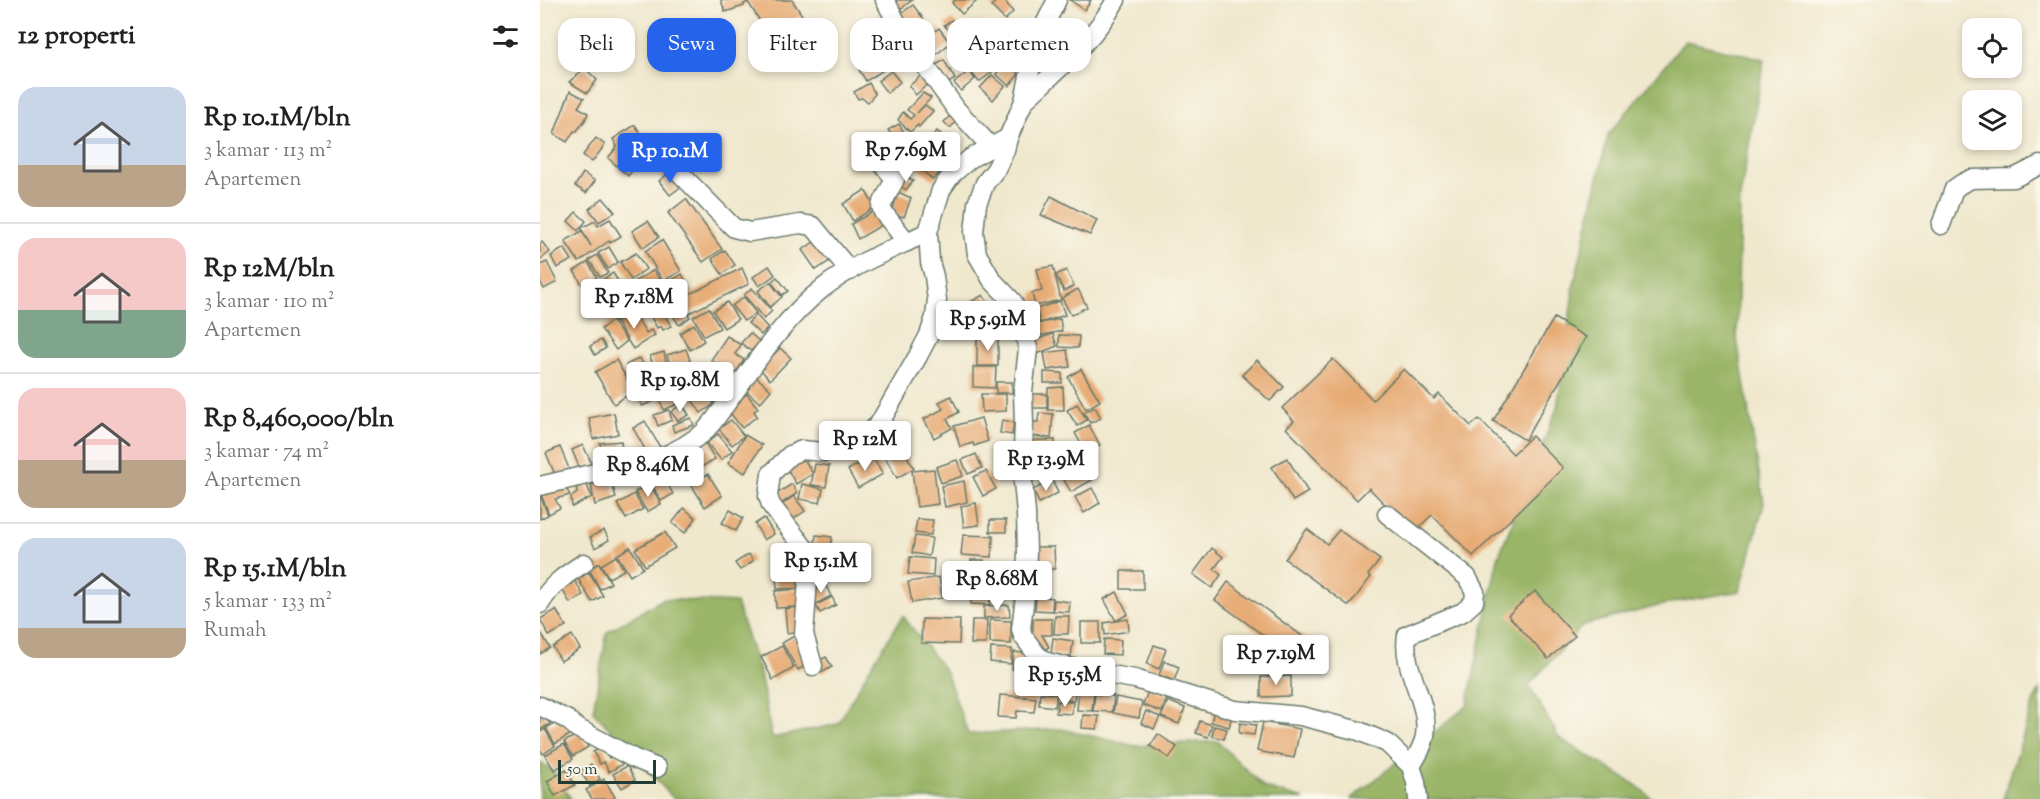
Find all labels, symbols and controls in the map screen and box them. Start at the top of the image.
text: 12 properti [18,18,135,55]
chip: Beli [558,18,635,72]
chip: Sewa [647,18,736,72]
chip: Filter [748,18,838,72]
chip: Baru [850,18,935,72]
chip: Apartemen [947,18,1091,72]
map controls [1962,18,2022,150]
button: locate [1962,18,2022,78]
icon: filters [489,20,522,53]
button: layers [1962,90,2022,150]
text: Rp 10.1M/bln [204,100,351,137]
icon: home [66,111,138,183]
pin: Rp 7.69M [844,132,968,183]
pin: Rp 10.1M [608,133,732,184]
text: 3 kamar · 113 m² [204,137,332,166]
text: Rp 7.69M [865,137,947,166]
text: Rp 10.1M [632,138,708,167]
text: Apartemen [204,166,301,195]
text: Rp 12M/bln [204,251,335,288]
icon: home [66,262,138,334]
pin: Rp 7.18M [572,279,696,330]
text: Rp 7.18M [595,284,673,313]
text: 3 kamar · 110 m² [204,288,335,317]
pin: Rp 5.91M [926,301,1050,352]
text: Rp 5.91M [950,306,1026,335]
text: Apartemen [204,317,301,346]
pin: Rp 19.8M [618,362,742,413]
text: Rp 19.8M [640,367,720,396]
text: Rp 8,460,000/bln [204,401,394,438]
icon: home [66,412,138,484]
pin: Rp 12M [816,421,914,472]
text: Rp 12M [833,426,897,455]
text: 3 kamar · 74 m² [204,438,329,467]
pin: Rp 13.9M [984,441,1108,492]
text: Rp 13.9M [1007,446,1085,475]
pin: Rp 8.46M [586,447,710,498]
text: Rp 8.46M [607,452,689,481]
text: Apartemen [204,467,301,496]
pin: Rp 15.1M [759,543,883,594]
text: Rp 15.1M [784,548,858,577]
text: Rp 15.1M/bln [204,551,347,588]
pin: Rp 8.68M [935,561,1059,612]
icon: home [66,562,138,634]
text: Rp 8.68M [956,566,1038,595]
text: 5 kamar · 133 m² [204,588,332,617]
text: Rumah [204,617,267,646]
pin: Rp 7.19M [1214,635,1338,686]
text: Rp 7.19M [1237,640,1315,669]
pin: Rp 15.5M [1003,657,1127,708]
text: Rp 15.5M [1028,662,1102,691]
scale bar [558,757,656,784]
text: 50 m [567,759,598,782]

